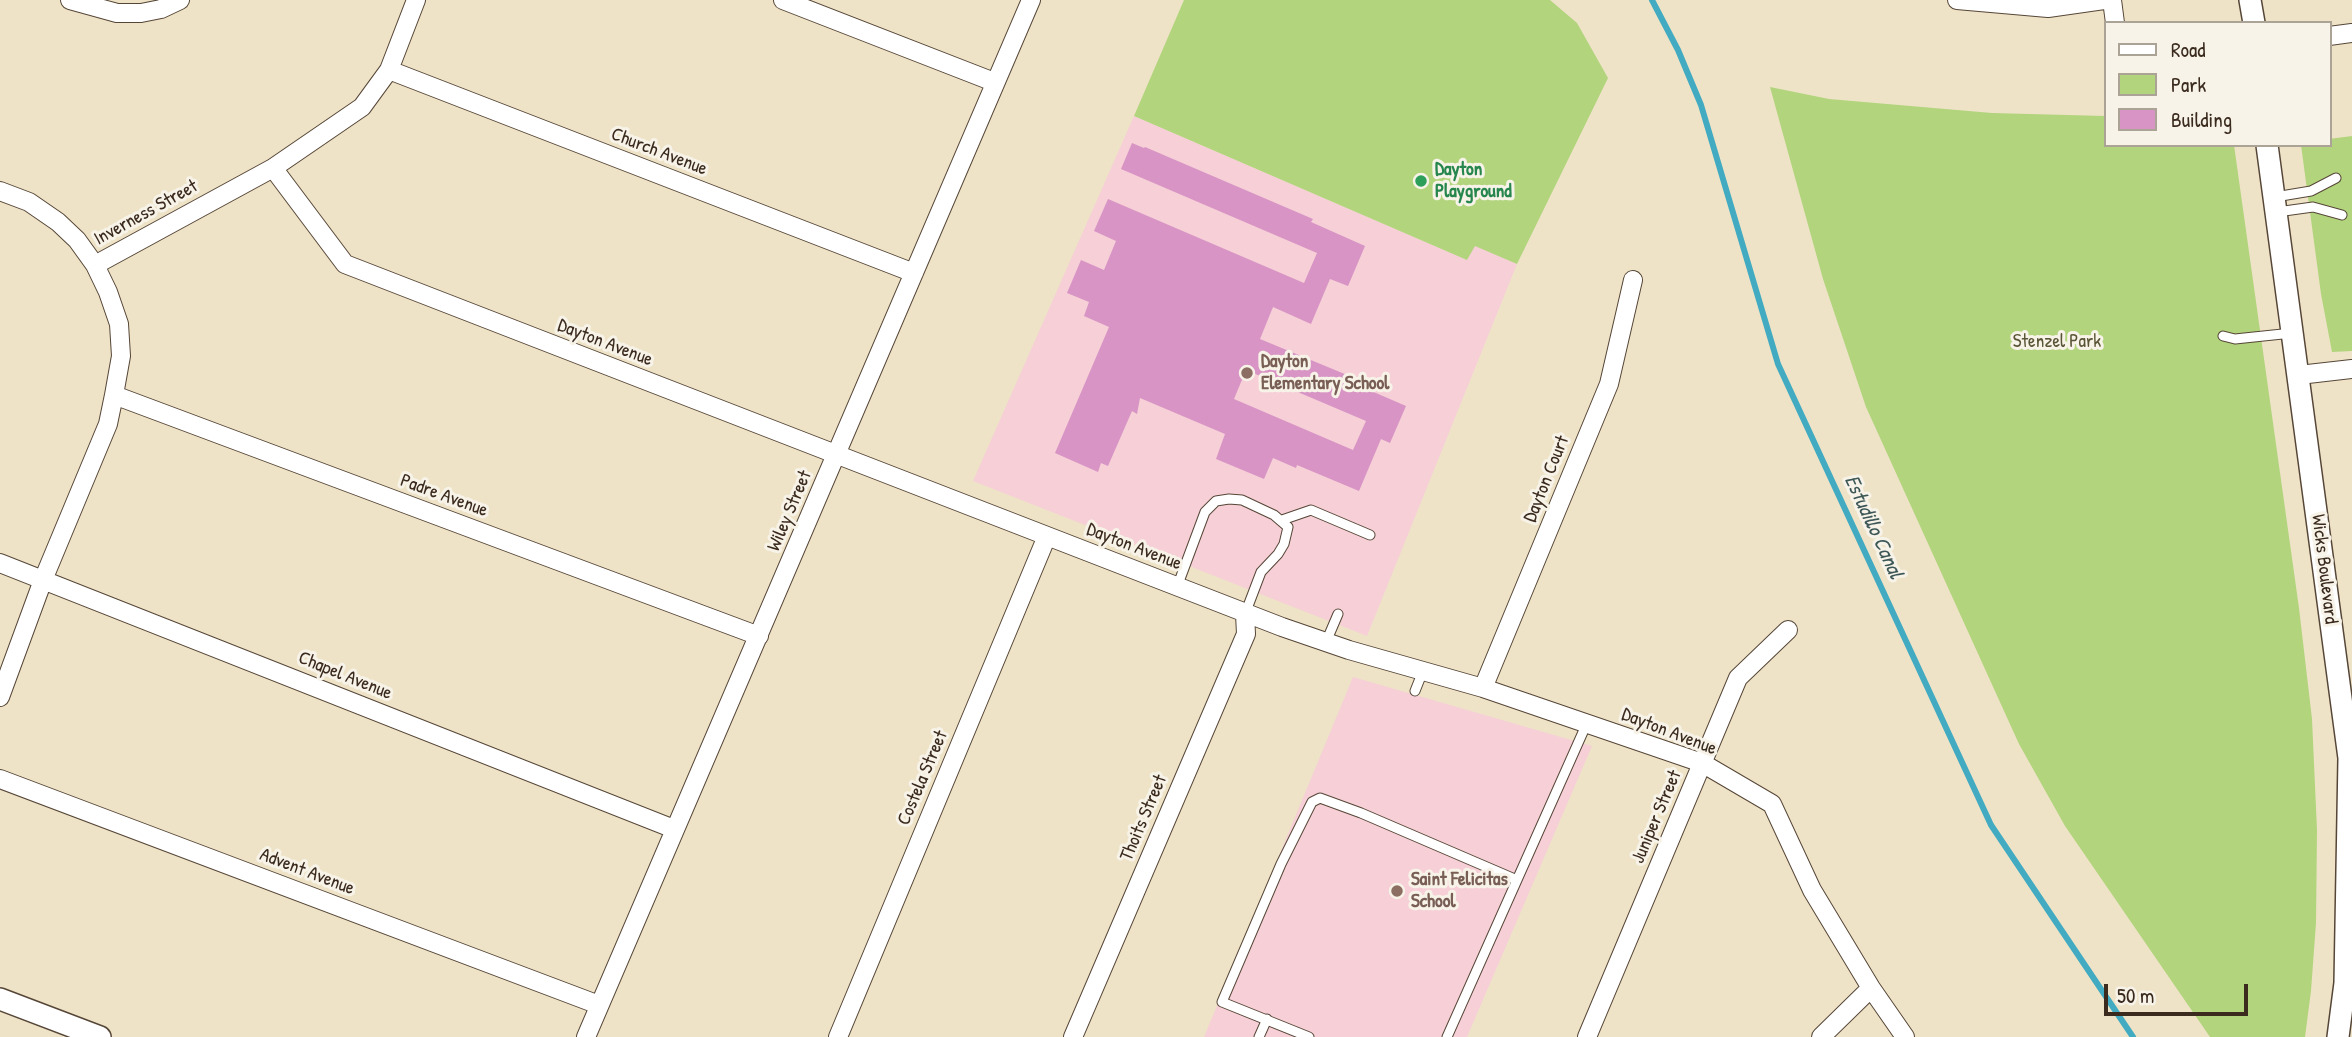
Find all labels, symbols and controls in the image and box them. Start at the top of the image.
legend [2104,21,2331,147]
text: Road [2171,35,2205,64]
text: Park [2171,70,2206,99]
text: Building [2171,105,2232,134]
street label: Church Avenue [608,123,710,181]
place label: Dayton Playground [1435,159,1512,203]
marker: Dayton Playground [1413,173,1429,189]
street label: Inverness Street [90,175,202,251]
street label: Dayton Avenue [554,314,656,372]
park label: Stenzel Park [2013,331,2101,353]
place label: Dayton Elementary School [1261,351,1389,395]
marker: Dayton Elementary School [1239,365,1255,381]
street label: Dayton Court [1519,432,1575,526]
street label: Wiley Street [763,467,817,555]
street label: Padre Avenue [397,470,491,522]
water label: Estudillo Canal [1838,471,1908,583]
street label: Wicks Boulevard [2306,513,2342,625]
street label: Dayton Avenue [1083,518,1185,576]
street label: Chapel Avenue [295,647,395,705]
street label: Dayton Avenue [1618,703,1720,761]
street label: Costela Street [893,727,953,829]
street label: Juniper Street [1627,767,1687,867]
street label: Thoits Street [1116,772,1172,864]
street label: Advent Avenue [256,844,358,900]
place label: Saint Felicitas School [1411,869,1508,913]
marker: Saint Felicitas School [1389,883,1405,899]
scale bar [2107,970,2250,1014]
text: 50 m [2117,981,2154,1010]

